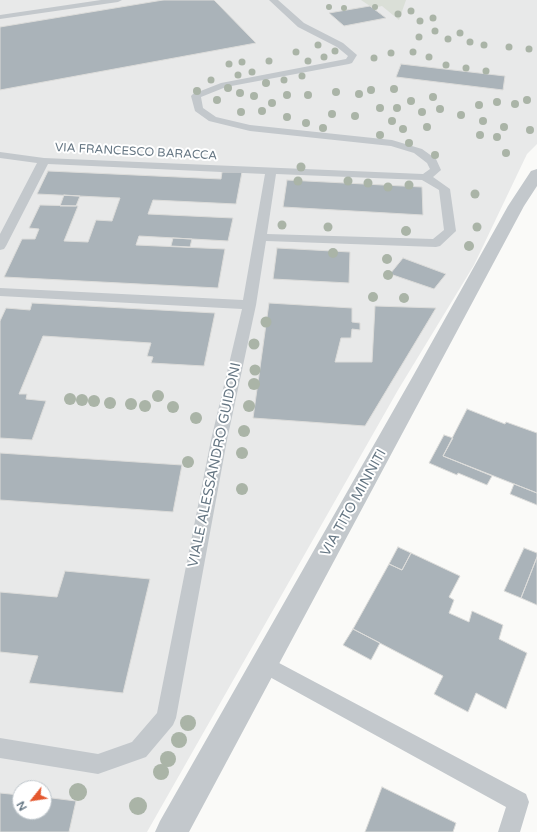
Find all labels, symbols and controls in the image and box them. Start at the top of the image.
street label: VIA FRANCESCO BARACCA [54,141,218,163]
street label: VIALE ALESSANDRO GUIDONI [185,361,245,569]
street label: VIA TITO MINNITI [318,446,390,560]
north arrow [12,780,52,820]
text: N [14,799,30,813]

